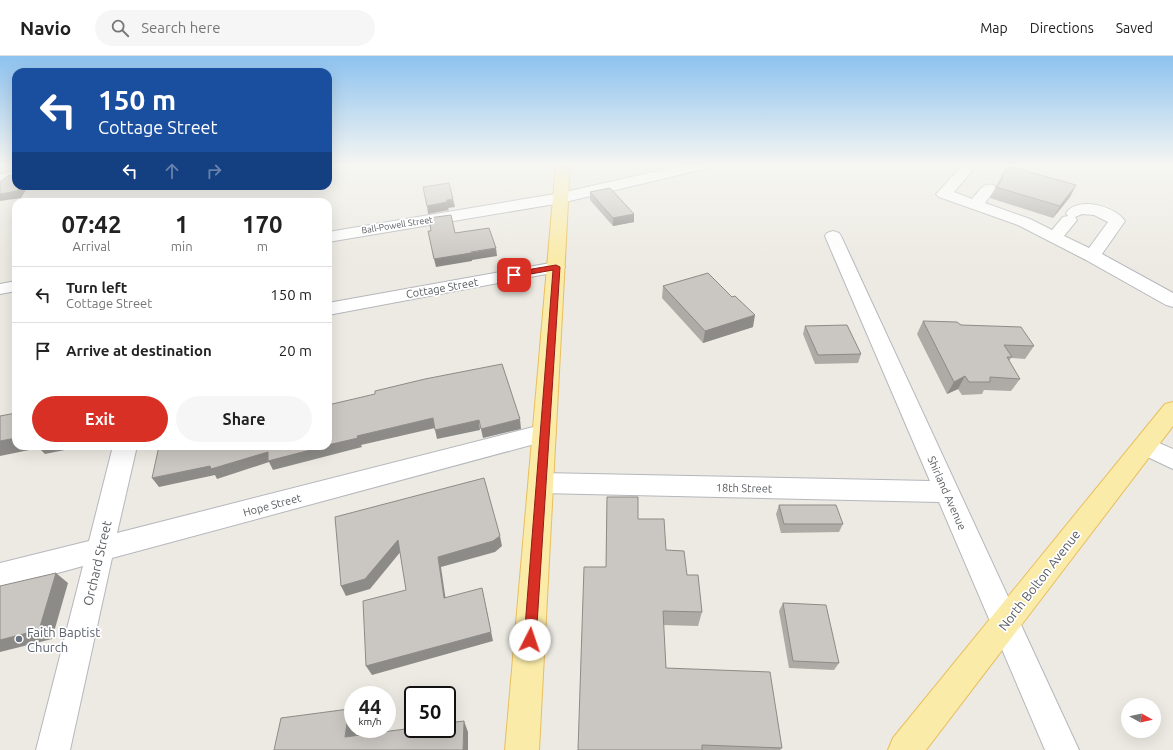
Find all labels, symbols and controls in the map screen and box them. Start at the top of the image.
search box [95,10,375,46]
text: Navio [20,17,71,39]
icon: search [109,17,131,39]
text: Search here [141,19,220,36]
text: Map [980,20,1008,36]
text: Directions [1030,20,1094,36]
text: Saved [1116,20,1153,36]
icon: left [32,84,84,136]
text: 150 m [98,84,176,115]
text: Cottage Street [98,117,218,137]
icon: left [119,160,141,182]
icon: ahead [161,160,183,182]
icon: right [203,160,225,182]
text: 07:42 [61,211,121,238]
text: 1 [175,211,188,238]
text: 170 [242,211,283,238]
street label: Ball-Powell Street [361,214,434,236]
text: Arrival [72,239,110,253]
text: min [171,239,193,253]
text: m [257,239,268,253]
pin [497,258,531,292]
icon: arrive [503,264,525,286]
street label: Cottage Street [405,276,480,300]
text: Turn left [66,279,127,296]
icon: left [32,284,54,306]
text: 150 m [270,286,312,303]
text: Cottage Street [66,296,152,310]
icon: arrive [32,340,54,362]
text: Arrive at destination [66,342,212,359]
text: 20 m [279,342,312,359]
button: Exit [32,396,168,442]
button: Share [176,396,312,442]
street label: Shirland Avenue [925,454,969,532]
street label: 18th Street [716,482,773,495]
street label: Hope Street [242,491,303,519]
street label: Orchard Street [80,519,114,607]
street label: North Bolton Avenue [995,527,1083,633]
position arrow [509,619,551,661]
place label: Faith Baptist Church [27,625,100,654]
marker: Faith Baptist Church [14,634,24,644]
speed limit sign: 50 [404,686,456,738]
text: 44 [359,695,381,718]
north arrow [1121,698,1161,738]
map controls [1121,698,1161,738]
text: km/h [358,716,382,727]

